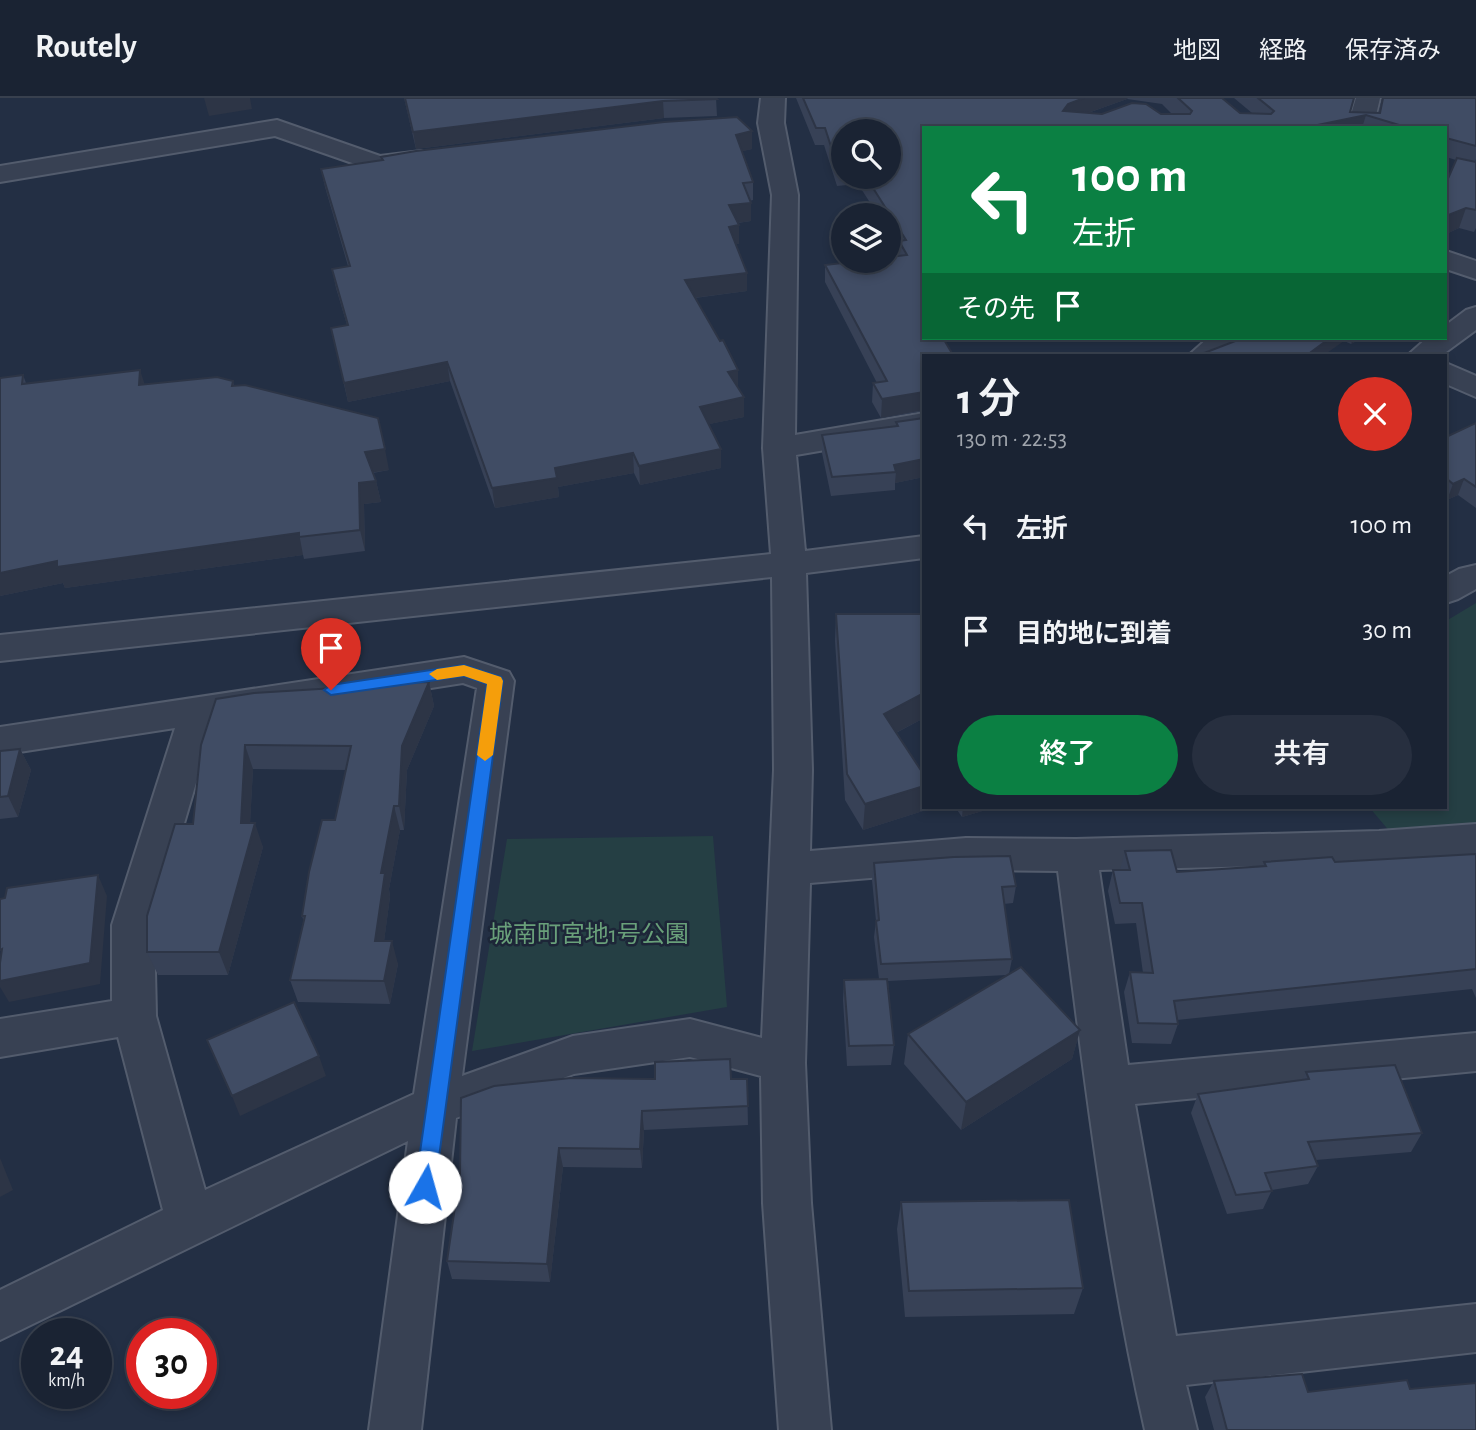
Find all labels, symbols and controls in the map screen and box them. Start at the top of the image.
text: Routely [35,31,137,64]
text: 地図 [1173,39,1221,63]
text: 経路 [1259,39,1307,63]
text: 保存済み [1345,39,1441,63]
map controls [831,119,901,273]
button: search [831,119,901,189]
text: 100 m [1072,152,1188,201]
icon: left [957,154,1048,245]
button: layers [831,203,901,273]
text: 左折 [1072,218,1136,250]
icon: arrive [1049,287,1087,325]
text: その先 [957,296,1035,322]
button: close [1338,377,1412,451]
text: 1 分 [957,379,1020,421]
text: 130 m · 22:53 [957,428,1067,451]
icon: left [957,507,995,545]
text: 100 m [1351,512,1412,538]
text: 左折 [1016,516,1068,542]
icon: arrive [957,612,995,650]
text: 30 m [1362,617,1412,643]
pin [301,618,361,690]
text: 目的地に到着 [1016,621,1172,647]
icon: arrive [312,629,350,667]
button: 終了 [957,715,1178,795]
button: 共有 [1192,715,1412,795]
park label: 城南町宮地1号公園 [489,921,689,947]
position arrow [388,1150,462,1224]
speed limit sign: 30 [126,1318,217,1409]
text: 24 [49,1337,84,1372]
text: km/h [48,1372,85,1390]

